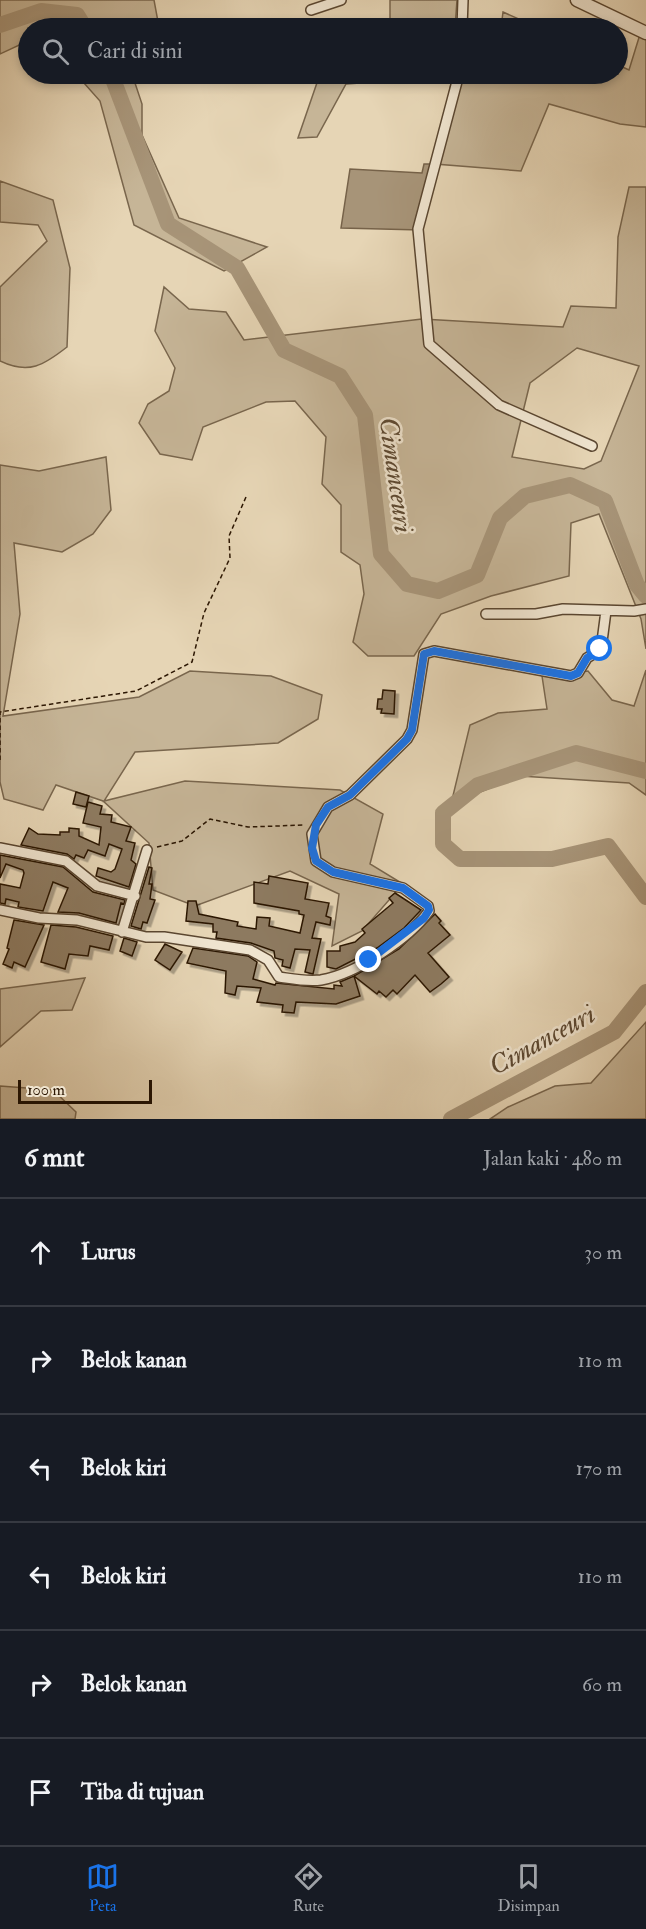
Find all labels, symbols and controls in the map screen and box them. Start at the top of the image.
search box [18,18,628,84]
icon: search [39,35,72,68]
text: Cari di sini [87,37,183,65]
water label: Cimanceuri [372,415,420,535]
route start [586,635,612,661]
route end [355,946,381,972]
water label: Cimanceuri [483,997,601,1083]
scale bar [18,1077,152,1104]
text: 100 m [27,1080,65,1100]
text: 6 mnt [24,1142,84,1174]
text: Jalan kaki · 480 m [483,1146,622,1171]
icon: ahead [24,1236,57,1269]
text: Lurus [81,1238,135,1266]
text: 30 m [584,1240,622,1265]
icon: right [24,1344,57,1377]
text: Belok kanan [81,1346,187,1374]
text: 110 m [578,1348,622,1373]
icon: left [24,1452,57,1485]
text: Belok kiri [81,1454,166,1482]
text: 170 m [576,1456,622,1481]
icon: left [24,1560,57,1593]
text: Belok kiri [81,1562,166,1590]
text: 110 m [578,1564,622,1589]
icon: right [24,1668,57,1701]
text: Belok kanan [81,1670,187,1698]
text: 60 m [582,1672,622,1697]
icon: arrive [24,1776,57,1809]
text: Tiba di tujuan [81,1778,204,1806]
tab: Peta [86,1860,119,1916]
tab: Rute [292,1860,325,1916]
tab: Disimpan [497,1860,560,1916]

